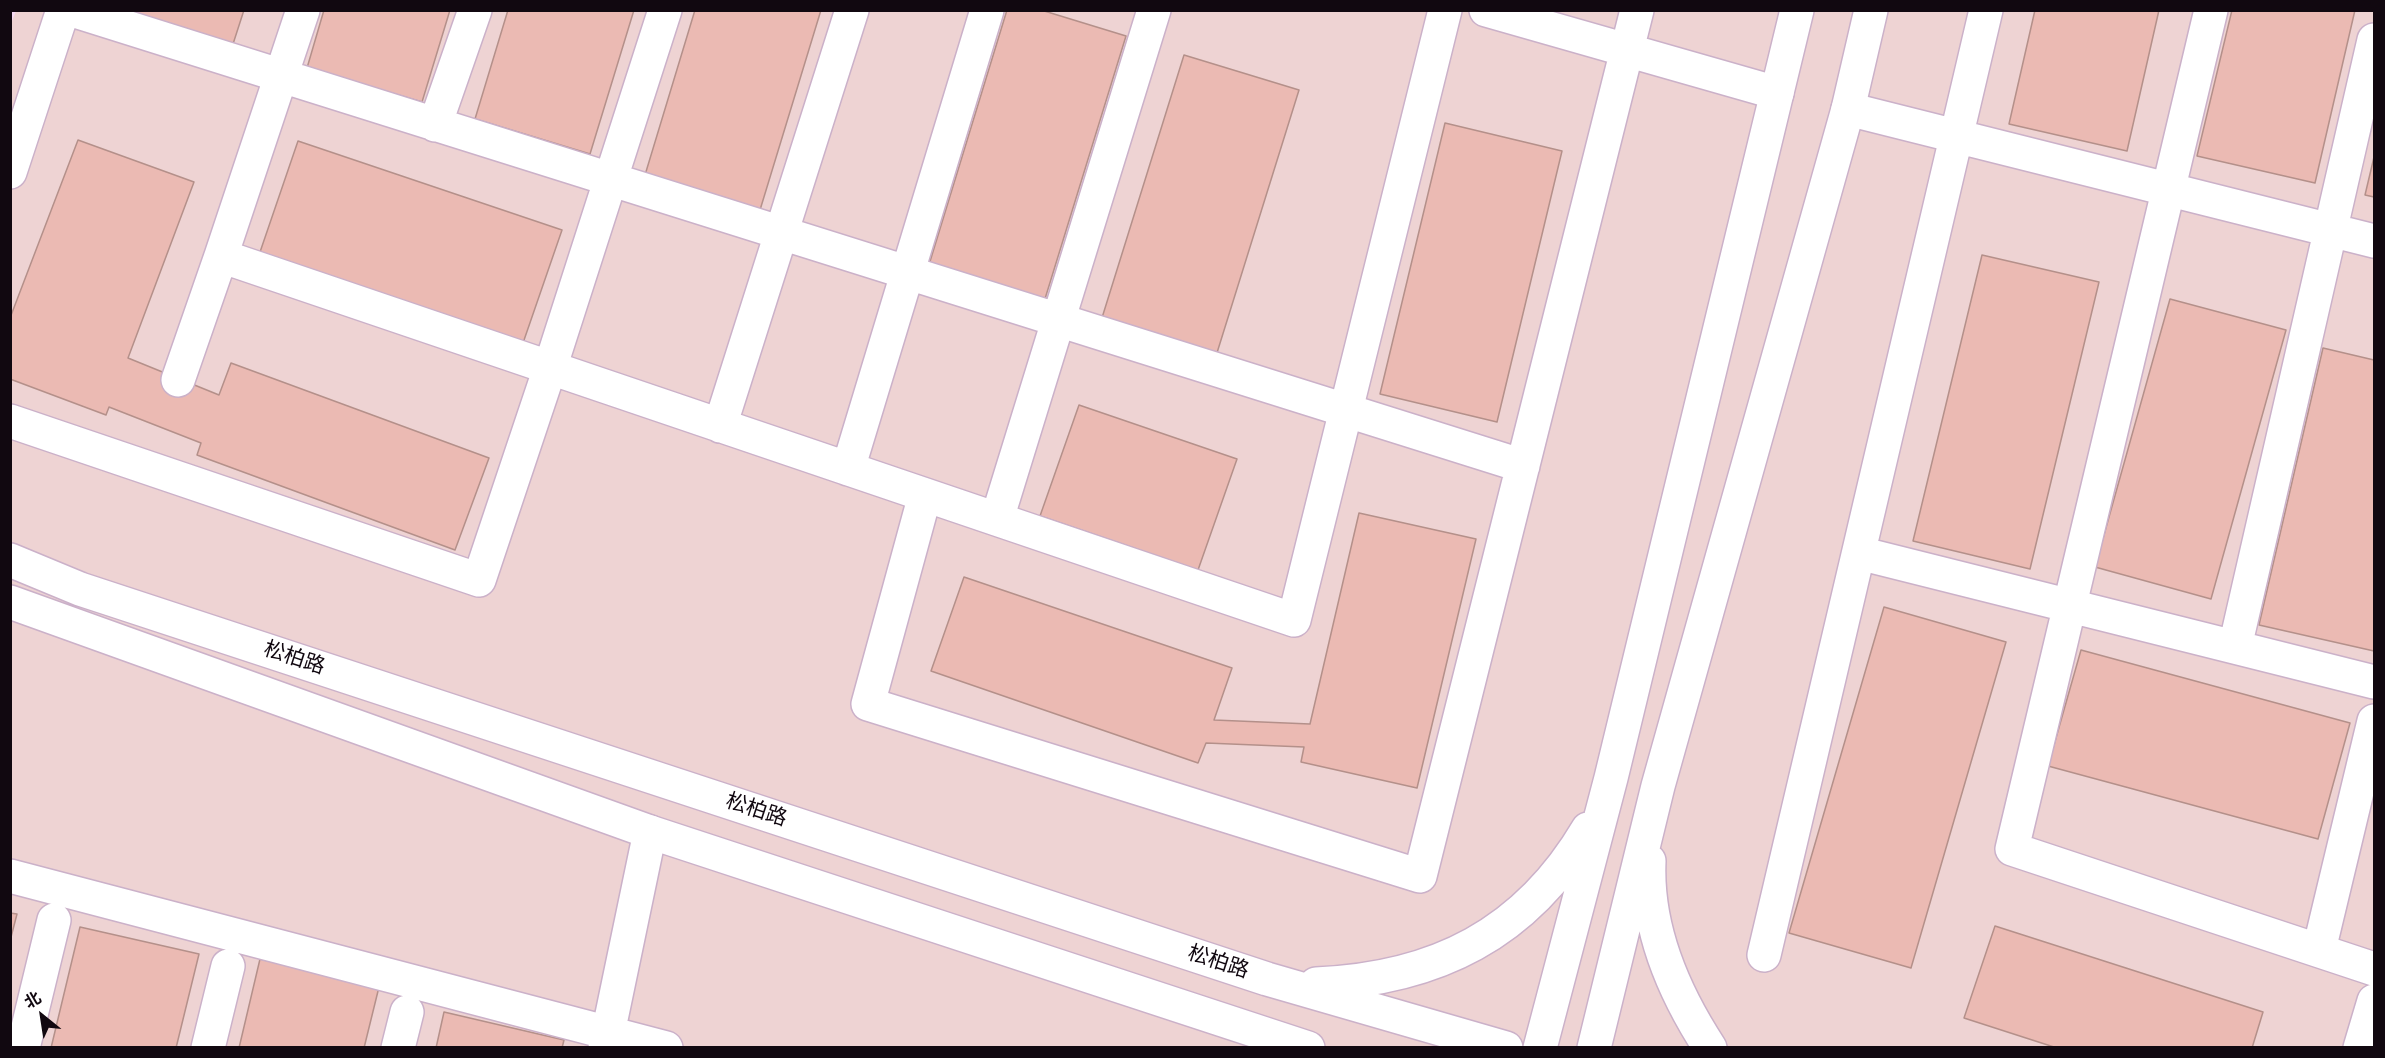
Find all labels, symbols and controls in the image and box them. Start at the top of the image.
street label: 松柏路 [260,637,328,681]
street label: 松柏路 [722,789,790,833]
street label: 松柏路 [1184,941,1252,985]
north arrow [12,986,72,1046]
text: 北 [21,988,44,1012]

